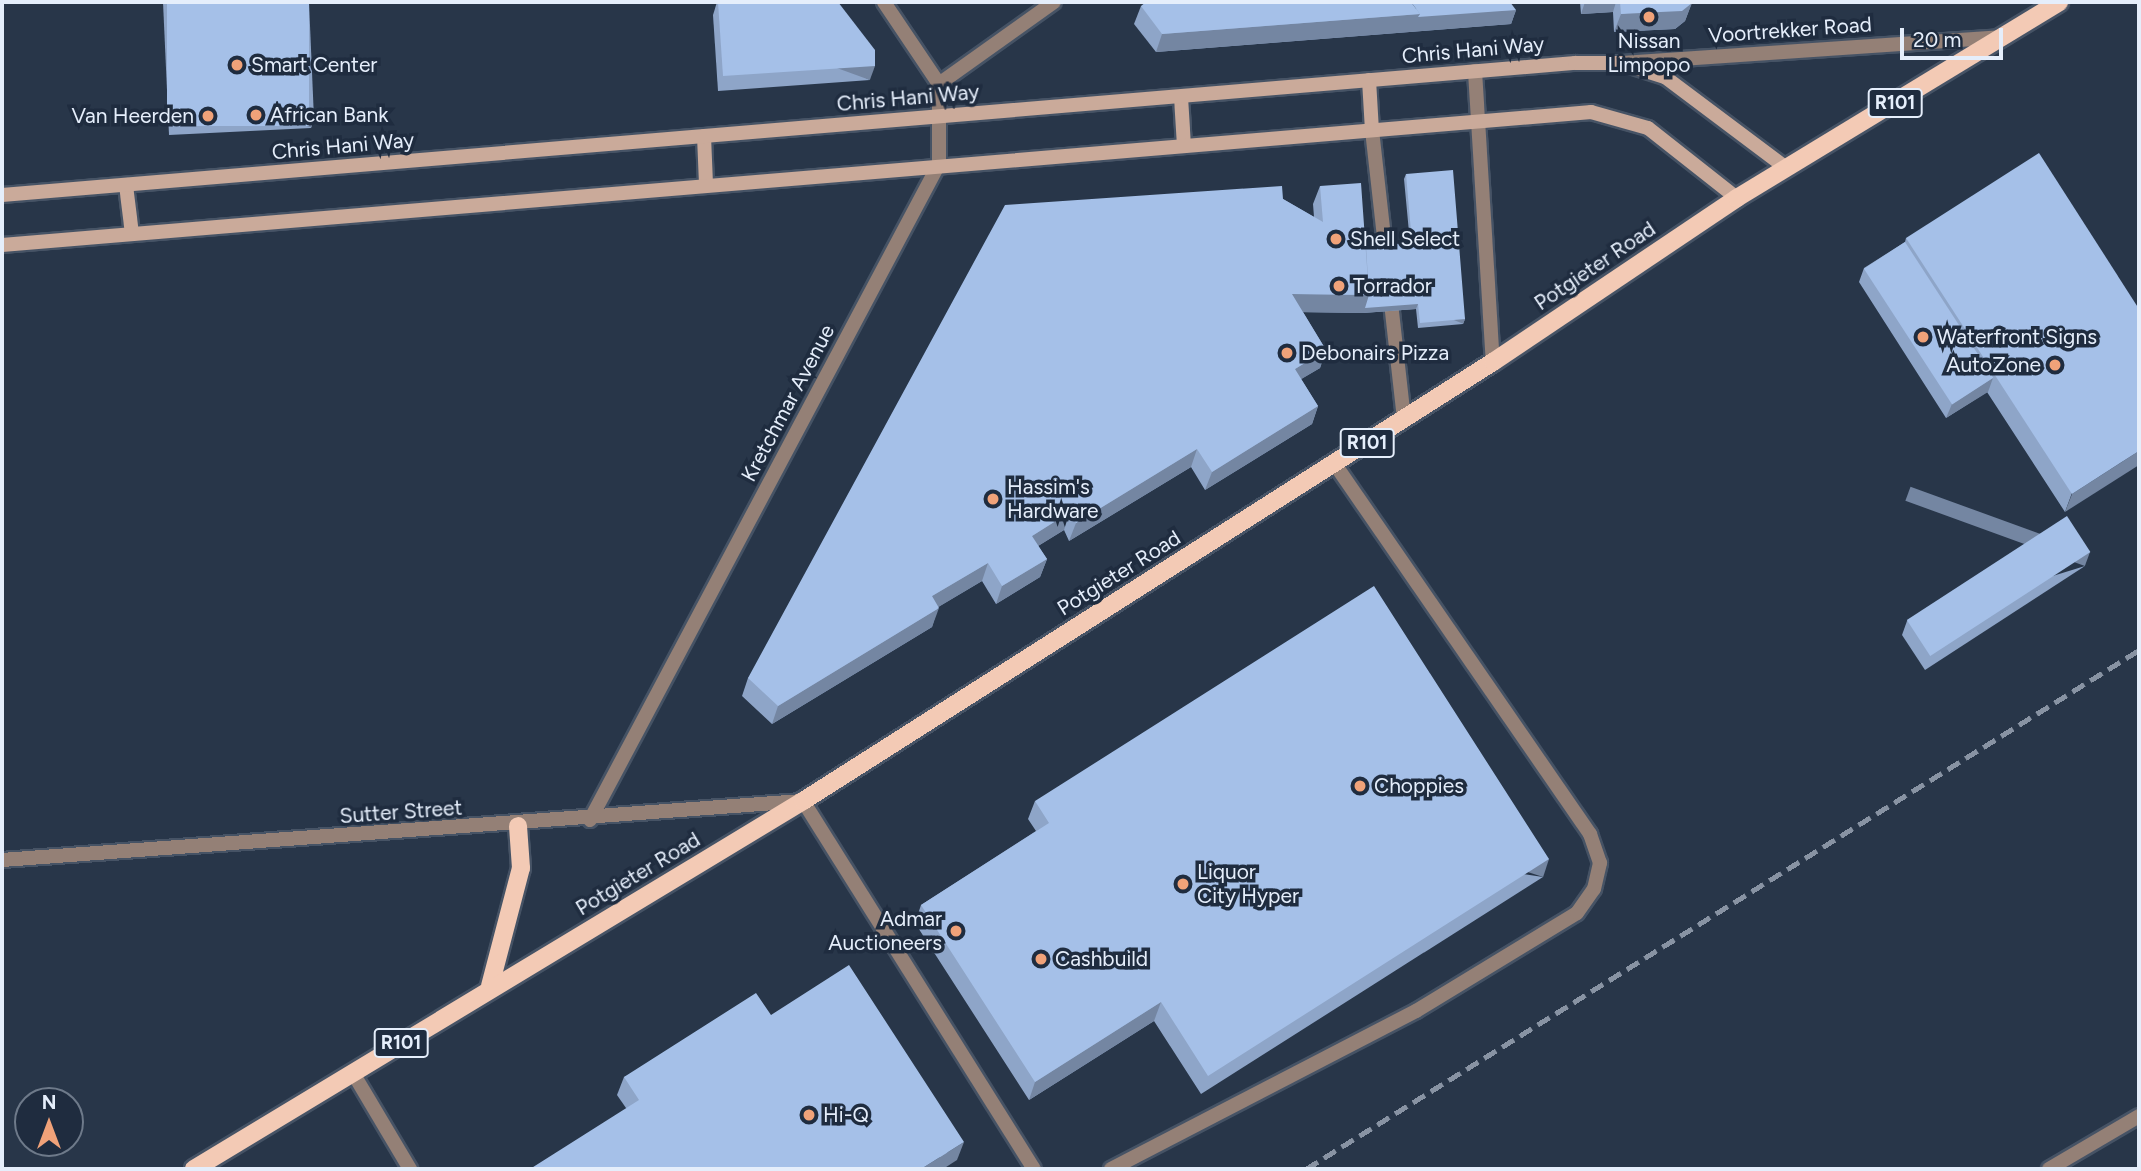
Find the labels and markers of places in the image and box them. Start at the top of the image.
marker: Nissan Limpopo [1641,9,1657,25]
place label: Nissan Limpopo [1608,28,1690,78]
place label: Smart Center [251,52,377,78]
marker: Smart Center [229,57,245,73]
place label: African Bank [270,102,388,128]
place label: Van Heerden [71,103,194,129]
marker: African Bank [248,107,264,123]
marker: Van Heerden [200,108,216,124]
place label: Shell Select [1350,226,1460,252]
marker: Shell Select [1328,231,1344,247]
place label: Torrador [1353,273,1432,299]
marker: Torrador [1331,278,1347,294]
place label: Waterfront Signs [1937,324,2097,350]
marker: Waterfront Signs [1915,329,1931,345]
place label: Debonairs Pizza [1301,340,1449,366]
marker: Debonairs Pizza [1279,345,1295,361]
place label: AutoZone [1946,352,2041,378]
marker: AutoZone [2047,357,2063,373]
place label: Hassim's Hardware [1007,474,1098,524]
marker: Hassim's Hardware [985,491,1001,507]
place label: Choppies [1374,773,1464,799]
marker: Choppies [1352,778,1368,794]
place label: Liquor City Hyper [1197,859,1299,909]
marker: Liquor City Hyper [1175,876,1191,892]
place label: Admar Auctioneers [828,906,942,956]
marker: Admar Auctioneers [948,923,964,939]
place label: Cashbuild [1055,946,1148,972]
marker: Cashbuild [1033,951,1049,967]
place label: Hi-Q [823,1102,869,1128]
marker: Hi-Q [801,1107,817,1123]

